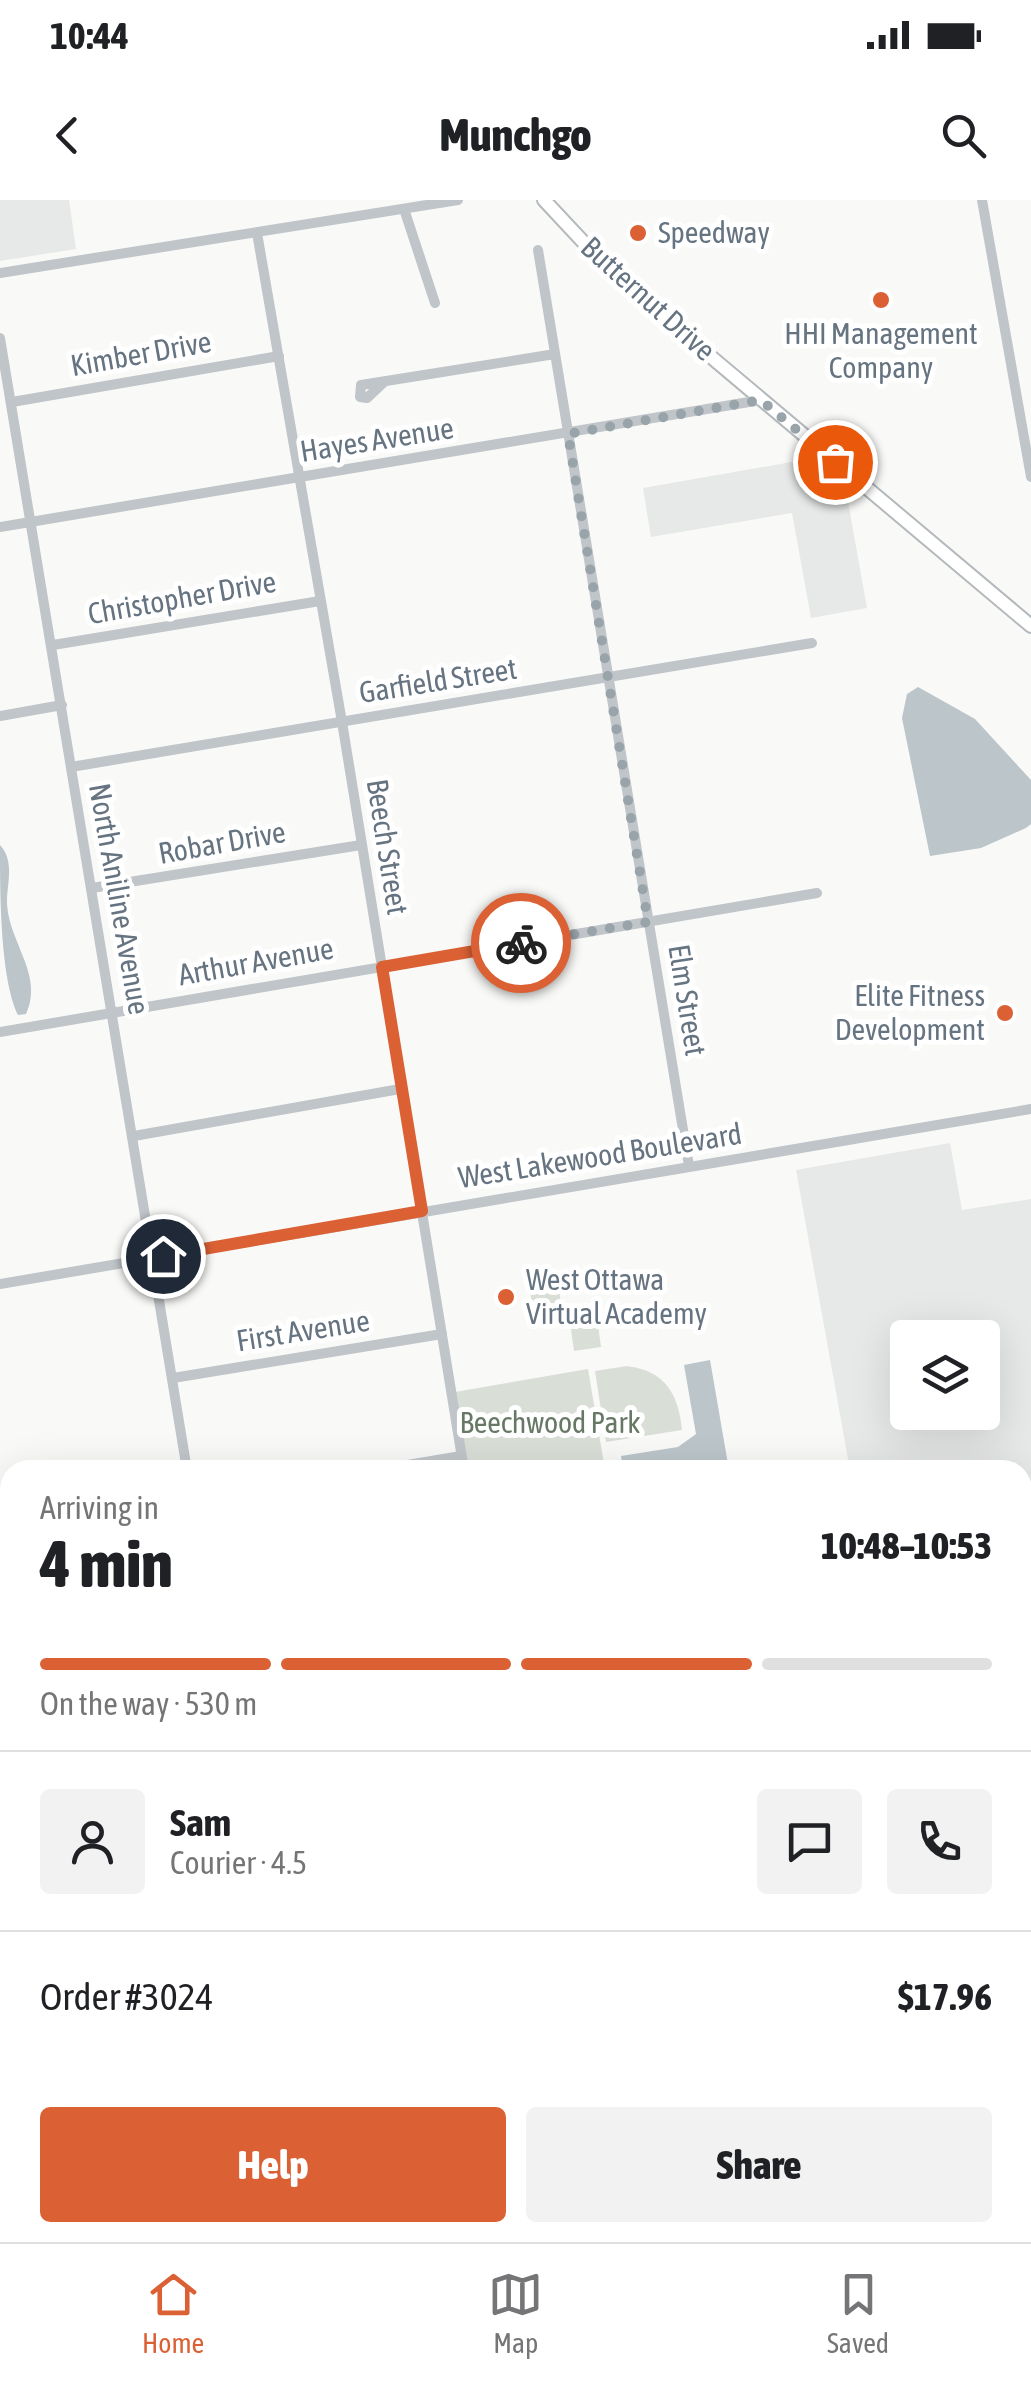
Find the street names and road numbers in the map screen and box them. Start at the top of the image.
street label: Butternut Drive [575,229,723,367]
street label: Kimber Drive [68,324,214,382]
street label: Hayes Avenue [298,410,456,468]
street label: Christopher Drive [85,564,279,630]
street label: Garfield Street [357,651,519,709]
street label: Beech Street [361,777,415,917]
street label: North Aniline Avenue [83,781,157,1017]
street label: Robar Drive [156,814,288,870]
street label: Arthur Avenue [176,931,336,991]
street label: Elm Street [662,942,714,1058]
street label: West Lakewood Boulevard [456,1116,744,1194]
street label: First Avenue [234,1303,372,1357]

